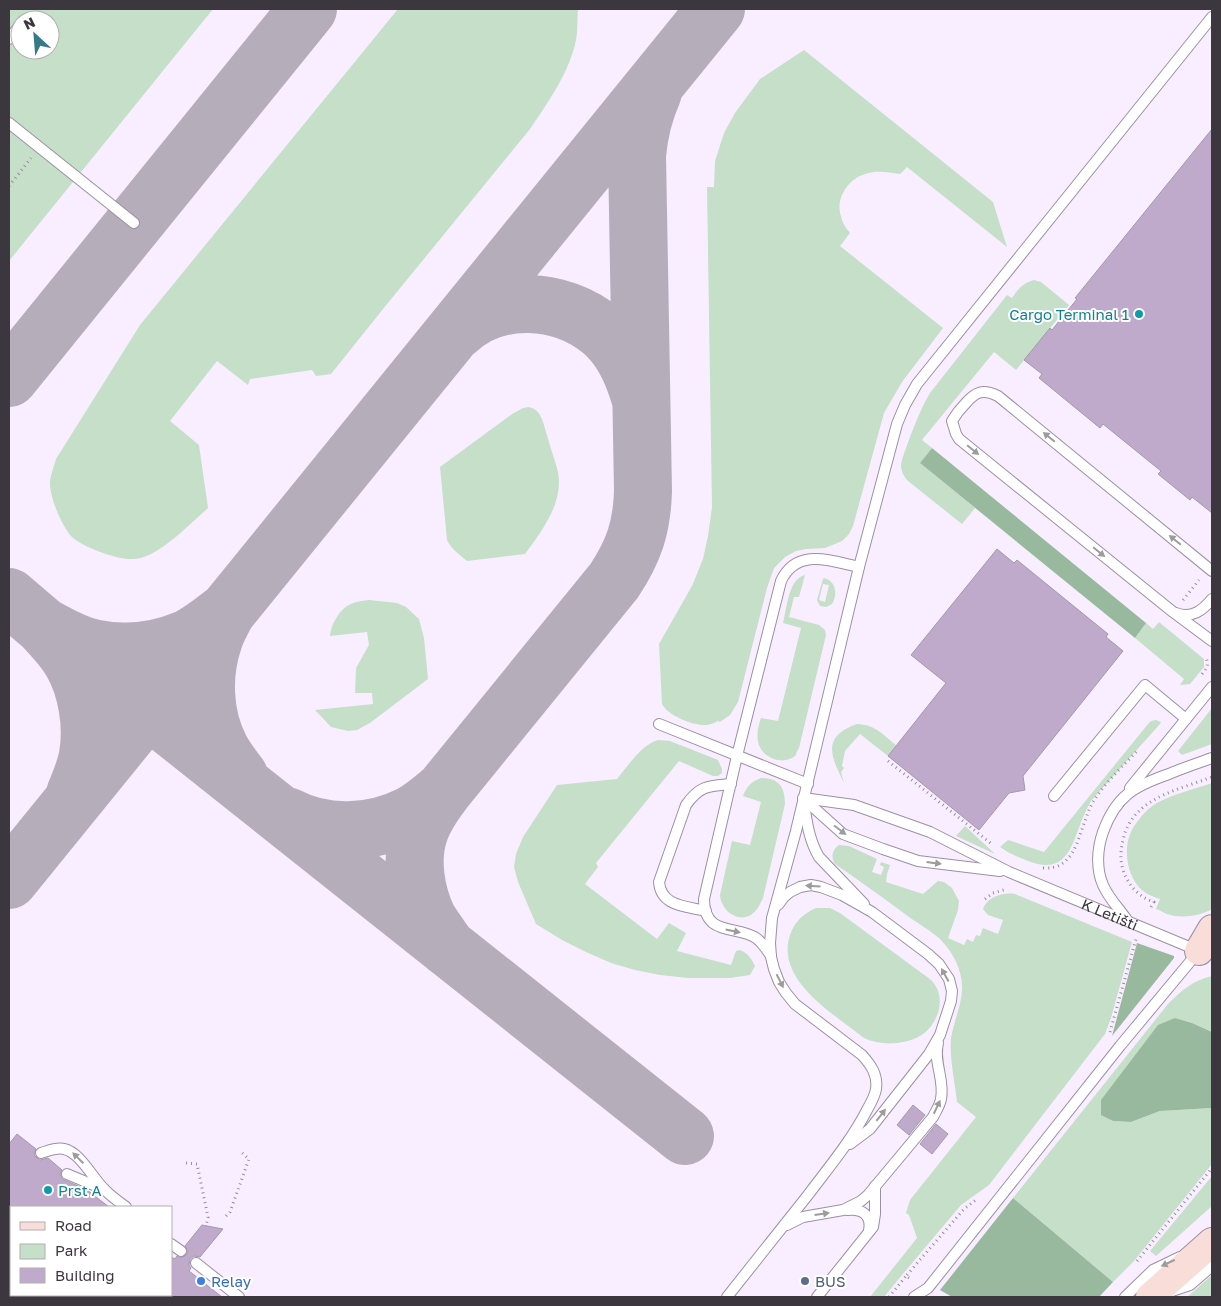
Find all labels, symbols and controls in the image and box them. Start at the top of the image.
north arrow [10,10,60,60]
text: N [21,13,38,33]
place label: Cargo Terminal 1 [1009,305,1129,323]
marker: Cargo Terminal 1 [1133,308,1145,320]
one-way arrow [1043,432,1056,443]
one-way arrow [966,445,979,456]
one-way arrow [1169,534,1182,545]
one-way arrow [1092,547,1105,558]
one-way arrow [833,825,847,835]
one-way arrow [926,859,942,867]
one-way arrow [805,882,821,890]
street label: K Letišti [1079,894,1141,934]
one-way arrow [726,927,741,935]
one-way arrow [941,969,950,982]
one-way arrow [776,974,784,989]
one-way arrow [934,1100,942,1114]
one-way arrow [876,1108,886,1122]
one-way arrow [72,1153,84,1165]
place label: Prst A [58,1181,101,1199]
marker: Prst A [42,1184,54,1196]
legend [10,1206,172,1296]
one-way arrow [815,1210,831,1218]
text: Road [55,1216,92,1234]
text: Park [55,1241,88,1259]
one-way arrow [1161,1259,1175,1267]
text: Building [55,1266,115,1284]
place label: Relay [211,1272,252,1290]
place label: BUS [815,1272,846,1290]
marker: Relay [195,1275,207,1287]
marker: BUS [799,1275,811,1287]

